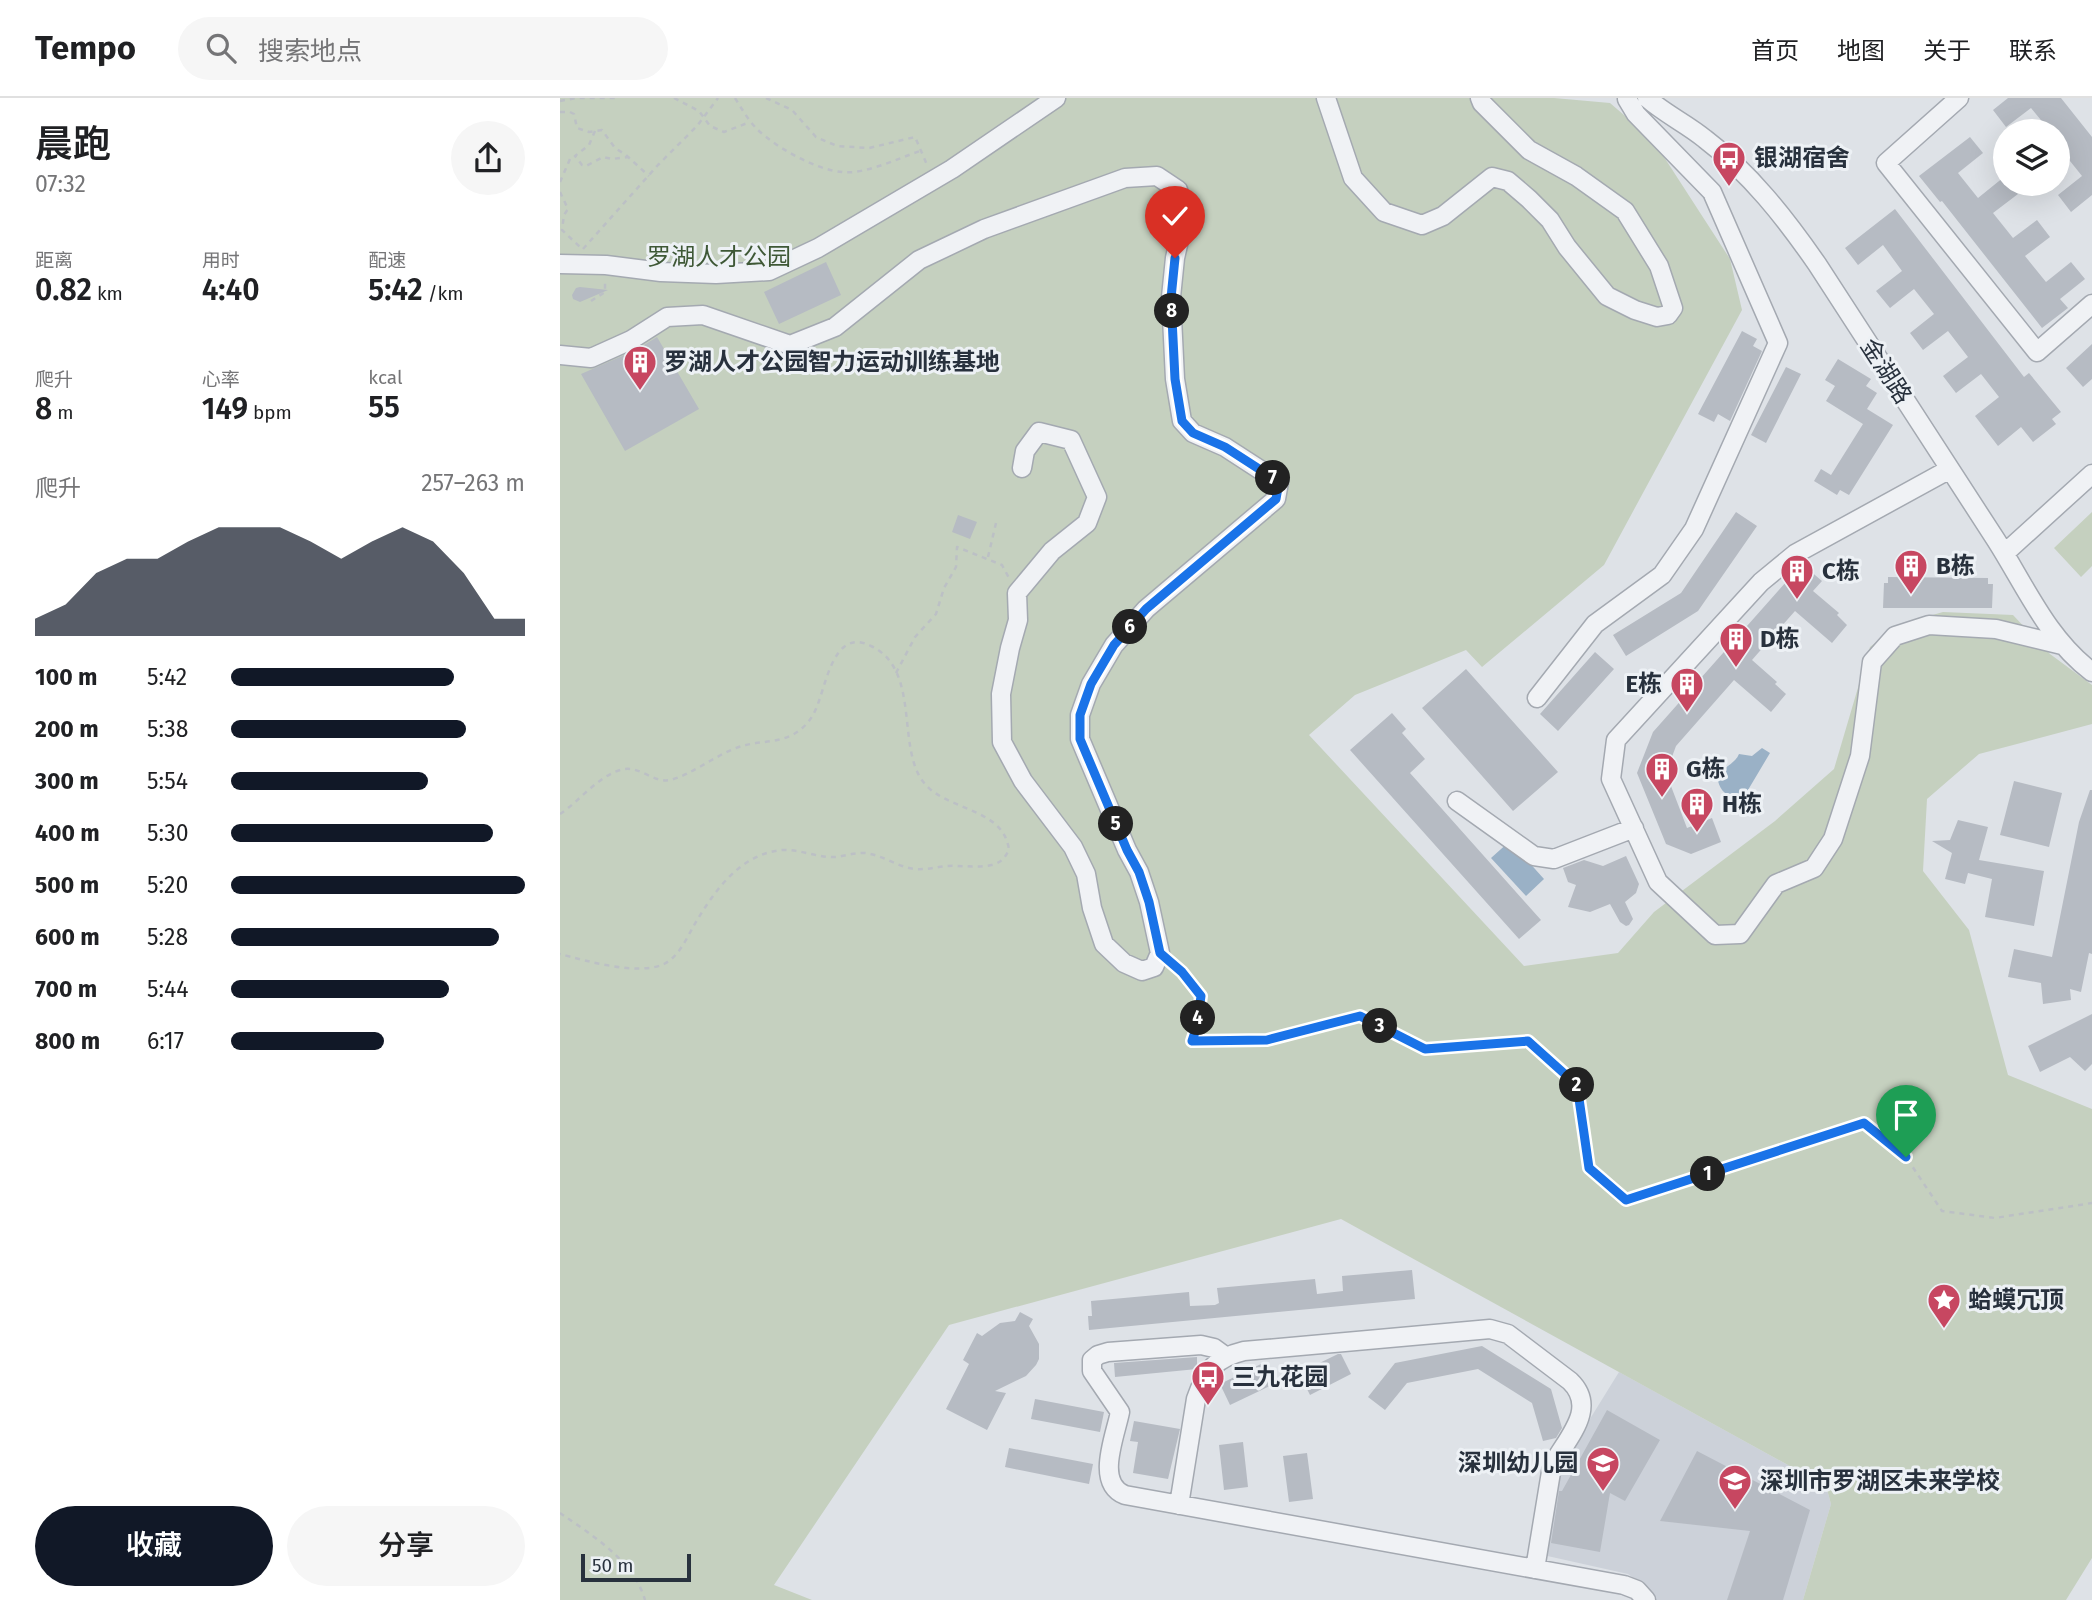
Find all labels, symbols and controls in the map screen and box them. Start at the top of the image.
search box [178,17,668,80]
text: Tempo [35,28,136,68]
icon: search [202,29,240,67]
text: 搜索地点 [258,36,362,67]
text: 首页 [1751,37,1799,65]
text: 地图 [1837,37,1885,65]
text: 关于 [1923,37,1971,65]
text: 联系 [2009,37,2057,65]
map controls [1993,119,2070,196]
button: layers [1993,119,2070,196]
text: 晨跑 [35,121,111,167]
button: share [451,121,525,195]
bus stop icon: 银湖宿舍 [1710,139,1748,188]
place label: 银湖宿舍 [1754,144,1850,172]
text: 07:32 [35,170,86,198]
pin [1145,186,1205,258]
icon: check [1156,197,1194,235]
park label: 罗湖人才公园 [647,243,791,271]
text: 距离 [35,249,73,272]
text: 用时 [202,249,240,272]
text: 配速 [368,249,406,272]
text: 0.82 [35,272,92,308]
text: 4:40 [202,272,260,308]
text: 5:42 [368,272,423,308]
text: km [92,282,123,305]
text: /km [423,282,464,305]
pin: 8 [1154,294,1190,328]
text: 8 [1166,299,1177,322]
street label: 金湖路 [1855,333,1917,409]
building icon: 罗湖人才公园智力运动训练基地 [621,343,659,392]
place label: 罗湖人才公园智力运动训练基地 [664,348,1000,376]
text: kcal [368,366,403,389]
text: 爬升 [35,368,73,391]
text: 心率 [202,368,240,391]
text: 55 [368,389,400,425]
text: 8 [35,391,52,427]
text: 149 [202,391,248,427]
text: m [52,401,74,424]
text: bpm [248,401,292,424]
pin: 7 [1256,460,1290,496]
text: 7 [1268,466,1277,489]
text: 257–263 m [421,469,525,497]
text: 爬升 [35,474,81,502]
building icon: B栋 [1892,547,1930,596]
building icon: C栋 [1778,552,1816,601]
place label: B栋 [1936,552,1975,580]
place label: C栋 [1822,557,1860,585]
pin: 6 [1112,610,1148,644]
text: 6 [1124,615,1135,638]
building icon: D栋 [1717,620,1755,669]
place label: D栋 [1760,625,1800,653]
text: 100 m [35,663,97,691]
text: 5:42 [147,663,187,691]
building icon: E栋 [1668,665,1706,714]
place label: E栋 [1625,670,1662,698]
text: 200 m [35,715,99,743]
text: 5:38 [147,715,188,743]
building icon: G栋 [1643,750,1681,799]
place label: G栋 [1686,755,1725,783]
text: 300 m [35,767,99,795]
text: 5:54 [147,767,188,795]
building icon: H栋 [1678,785,1716,834]
place label: H栋 [1722,790,1762,818]
pin: 5 [1098,806,1134,842]
text: 5 [1110,812,1121,835]
text: 400 m [35,819,100,847]
text: 5:30 [147,819,189,847]
text: 500 m [35,871,99,899]
text: 5:20 [147,871,188,899]
text: 600 m [35,923,100,951]
text: 5:28 [147,923,188,951]
text: 700 m [35,975,97,1003]
text: 5:44 [147,975,188,1003]
pin: 4 [1180,1000,1216,1035]
text: 4 [1192,1006,1203,1029]
pin: 3 [1362,1009,1398,1044]
text: 3 [1375,1014,1384,1037]
text: 800 m [35,1027,100,1055]
text: 6:17 [147,1027,184,1055]
pin: 2 [1560,1068,1594,1102]
text: 2 [1572,1073,1581,1096]
pin [1876,1085,1936,1157]
icon: arrive [1887,1096,1925,1134]
pin: 1 [1690,1156,1726,1192]
text: 1 [1703,1162,1712,1185]
place icon: 蛤蟆冗顶 [1925,1281,1963,1330]
place label: 蛤蟆冗顶 [1968,1286,2064,1314]
bus stop icon: 三九花园 [1189,1358,1227,1407]
place label: 三九花园 [1232,1363,1328,1391]
school or university icon: 深圳幼儿园 [1584,1444,1622,1493]
place label: 深圳幼儿园 [1458,1449,1578,1477]
school or university icon: 深圳市罗湖区未来学校 [1716,1462,1754,1511]
place label: 深圳市罗湖区未来学校 [1760,1467,2000,1495]
button: 收藏 [35,1506,273,1586]
button: 分享 [287,1506,525,1586]
scale bar [581,1551,691,1583]
text: 50 m [592,1554,633,1577]

